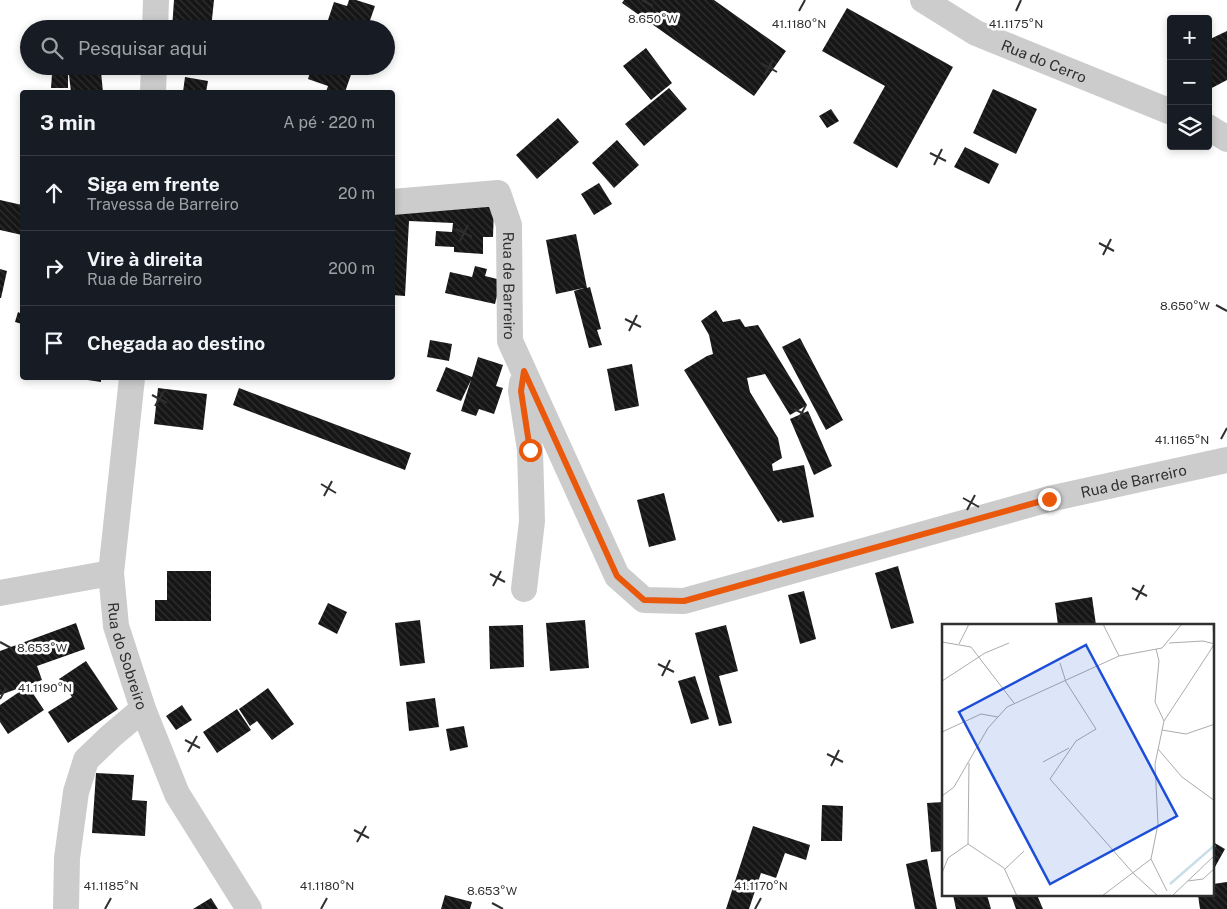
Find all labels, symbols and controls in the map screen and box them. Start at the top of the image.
text: 8.650°W [628,12,679,26]
map controls [1167,15,1212,150]
button: + [1167,15,1212,60]
text: 41.1180°N [772,17,826,31]
text: 41.1175°N [989,17,1043,31]
search box [20,20,395,75]
icon: search [38,34,66,62]
street label: Rua do Cerro [999,36,1089,85]
text: Pesquisar aqui [78,37,207,59]
button: − [1167,60,1212,105]
button: layers [1167,105,1212,150]
text: 3 min [40,110,96,135]
text: A pé · 220 m [283,113,375,132]
text: Siga em frente [87,173,220,195]
icon: ahead [40,179,68,207]
text: 20 m [338,184,375,203]
text: Travessa de Barreiro [87,195,239,214]
street label: Rua de Barreiro [501,232,518,340]
text: Vire à direita [87,248,203,270]
icon: right [40,254,68,282]
text: 200 m [328,259,375,278]
text: Rua de Barreiro [87,270,202,289]
text: 8.650°W [1160,299,1211,313]
icon: arrive [40,329,68,357]
text: Chegada ao destino [87,332,265,354]
text: 41.1165°N [1155,433,1209,447]
route start [519,439,542,462]
street label: Rua de Barreiro [1079,461,1188,500]
route end [1038,488,1061,511]
street label: Rua do Sobreiro [105,601,151,712]
inset map [942,624,1214,896]
text: 8.653°W [17,641,68,655]
text: 41.1190°N [18,681,72,695]
text: 41.1185°N [84,879,138,893]
text: 41.1180°N [300,879,354,893]
text: 41.1170°N [734,879,788,893]
text: 8.653°W [467,884,518,898]

